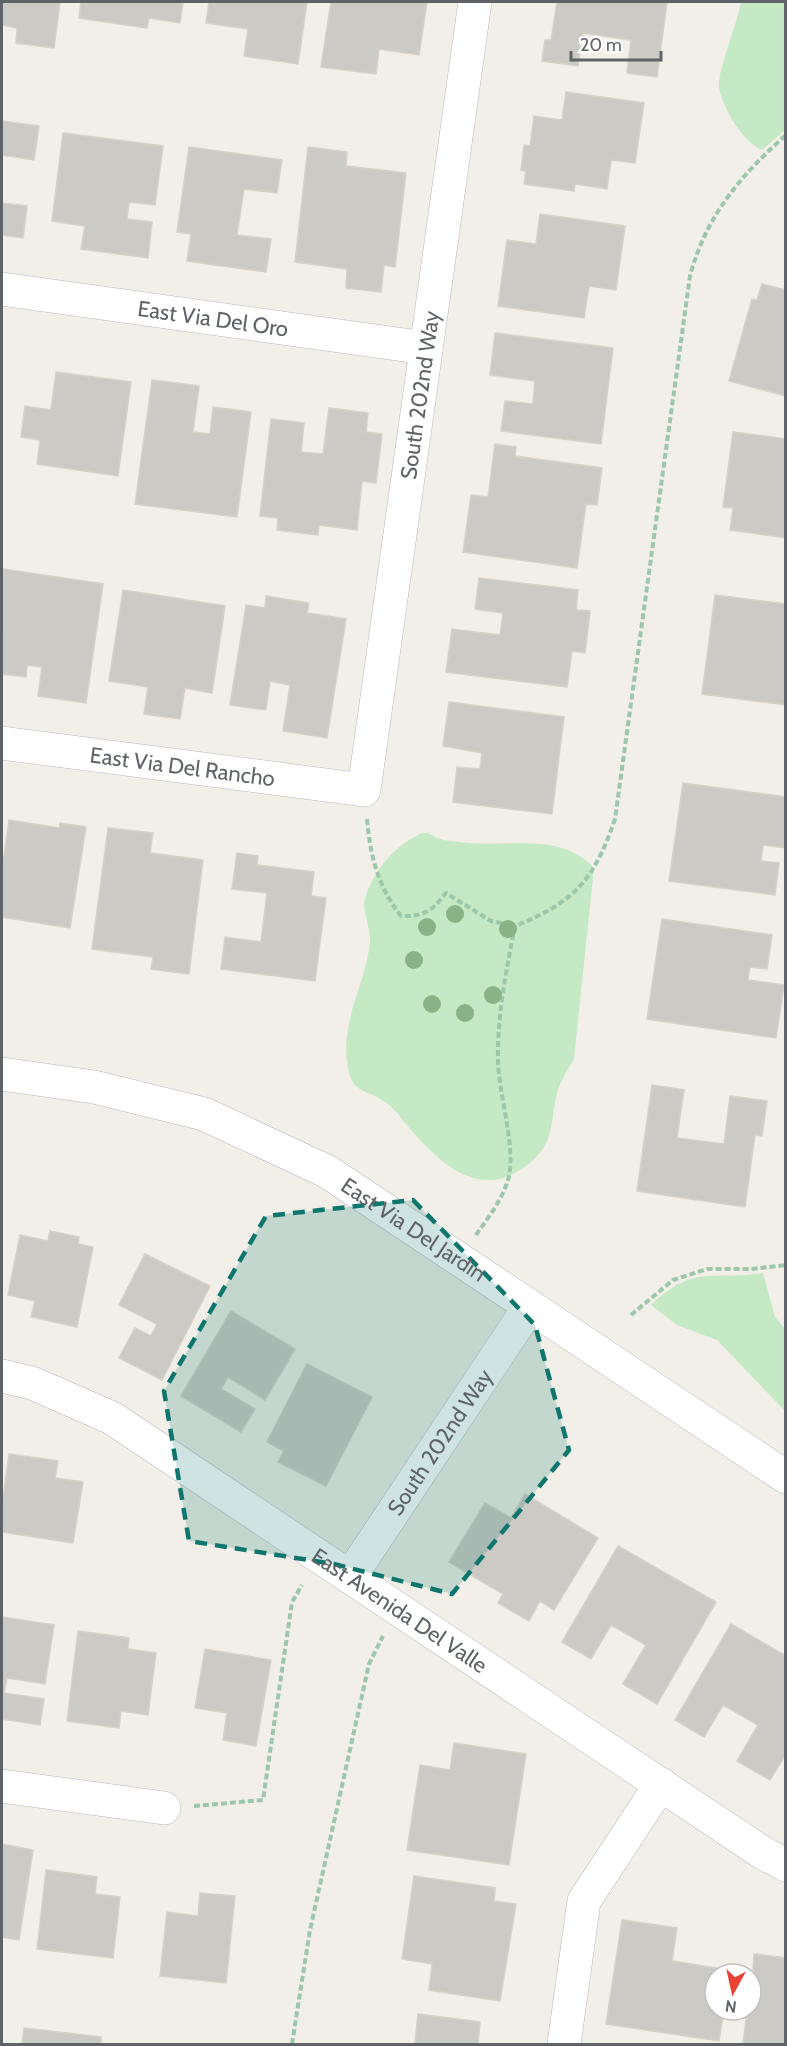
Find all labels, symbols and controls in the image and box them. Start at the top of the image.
scale bar [571,24,661,62]
text: 20 m [580,34,622,56]
street label: East Via Del Oro [136,295,290,342]
street label: South 202nd Way [394,309,445,481]
street label: East Via Del Rancho [88,741,277,792]
street label: East Via Del Jardin [336,1171,491,1287]
street label: South 202nd Way [381,1364,498,1520]
street label: East Avenida Del Valle [307,1542,493,1679]
north arrow [703,1962,763,2022]
text: N [724,1996,738,2017]

